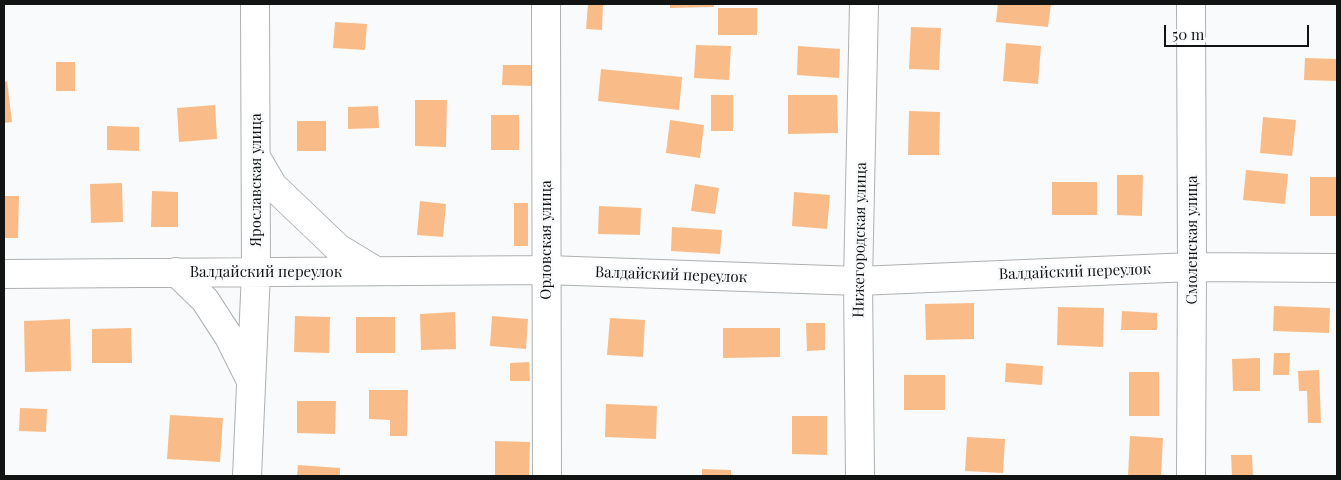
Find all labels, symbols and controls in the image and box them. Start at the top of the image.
scale bar [1166,15,1311,47]
text: 50 m [1172,24,1204,44]
street label: Ярославская улица [247,113,265,247]
street label: Нижегородская улица [850,162,870,318]
street label: Смоленская улица [1183,176,1201,304]
street label: Орловская улица [537,180,555,300]
street label: Валдайский переулок [998,260,1152,284]
street label: Валдайский переулок [190,263,342,281]
street label: Валдайский переулок [594,263,748,287]

